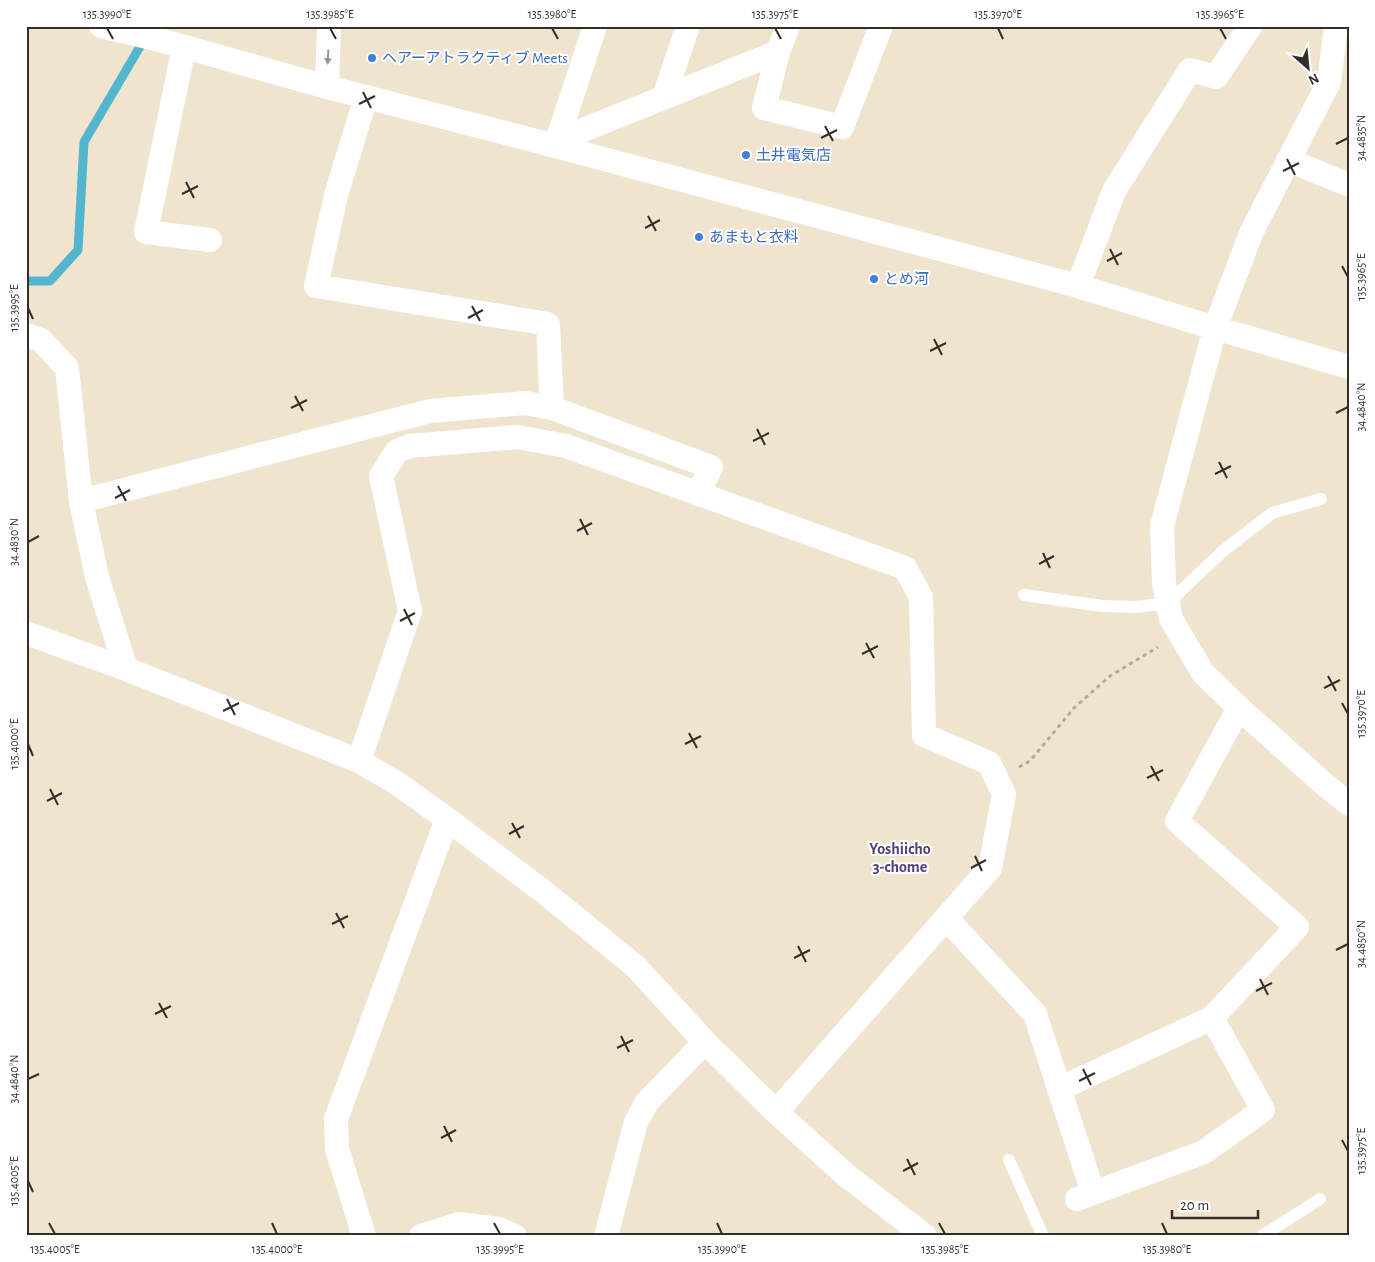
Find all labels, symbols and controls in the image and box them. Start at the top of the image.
text: 135.3990°E [83,8,132,20]
text: 135.3985°E [306,8,354,20]
text: 135.3980°E [528,8,577,20]
text: 135.3975°E [752,8,799,20]
text: 135.3970°E [974,8,1022,20]
text: 135.3965°E [1196,8,1244,20]
north arrow [1282,42,1332,92]
one-way arrow [324,49,332,65]
place label: ヘアーアトラクティブ Meets [382,50,568,66]
marker: ヘアーアトラクティブ Meets [366,52,378,64]
text: N [1306,70,1321,87]
text: 34.4835°N [1355,115,1367,161]
place label: 土井電気店 [756,146,831,163]
marker: 土井電気店 [740,149,752,161]
place label: あまもと衣料 [709,228,799,245]
marker: あまもと衣料 [693,231,705,243]
text: 135.3965°E [1355,253,1367,301]
place label: とめ河 [884,271,929,287]
marker: とめ河 [868,273,880,285]
text: 135.3995°E [8,284,20,332]
text: 34.4840°N [1355,383,1367,431]
text: 34.4830°N [8,518,20,566]
text: 135.3970°E [1355,690,1367,738]
text: 135.4000°E [8,718,20,769]
district label: Yoshiicho 3-chome [869,841,931,875]
text: 34.4850°N [1355,920,1367,968]
text: 34.4840°N [8,1055,20,1103]
text: 135.3975°E [1355,1127,1367,1174]
text: 135.4005°E [8,1156,20,1206]
scale bar [1172,1187,1259,1219]
text: 20 m [1180,1198,1209,1213]
text: 135.4005°E [30,1243,80,1255]
text: 135.4000°E [252,1243,303,1255]
text: 135.3995°E [476,1243,524,1255]
text: 135.3990°E [698,1243,747,1255]
text: 135.3985°E [921,1243,969,1255]
text: 135.3980°E [1143,1243,1192,1255]

